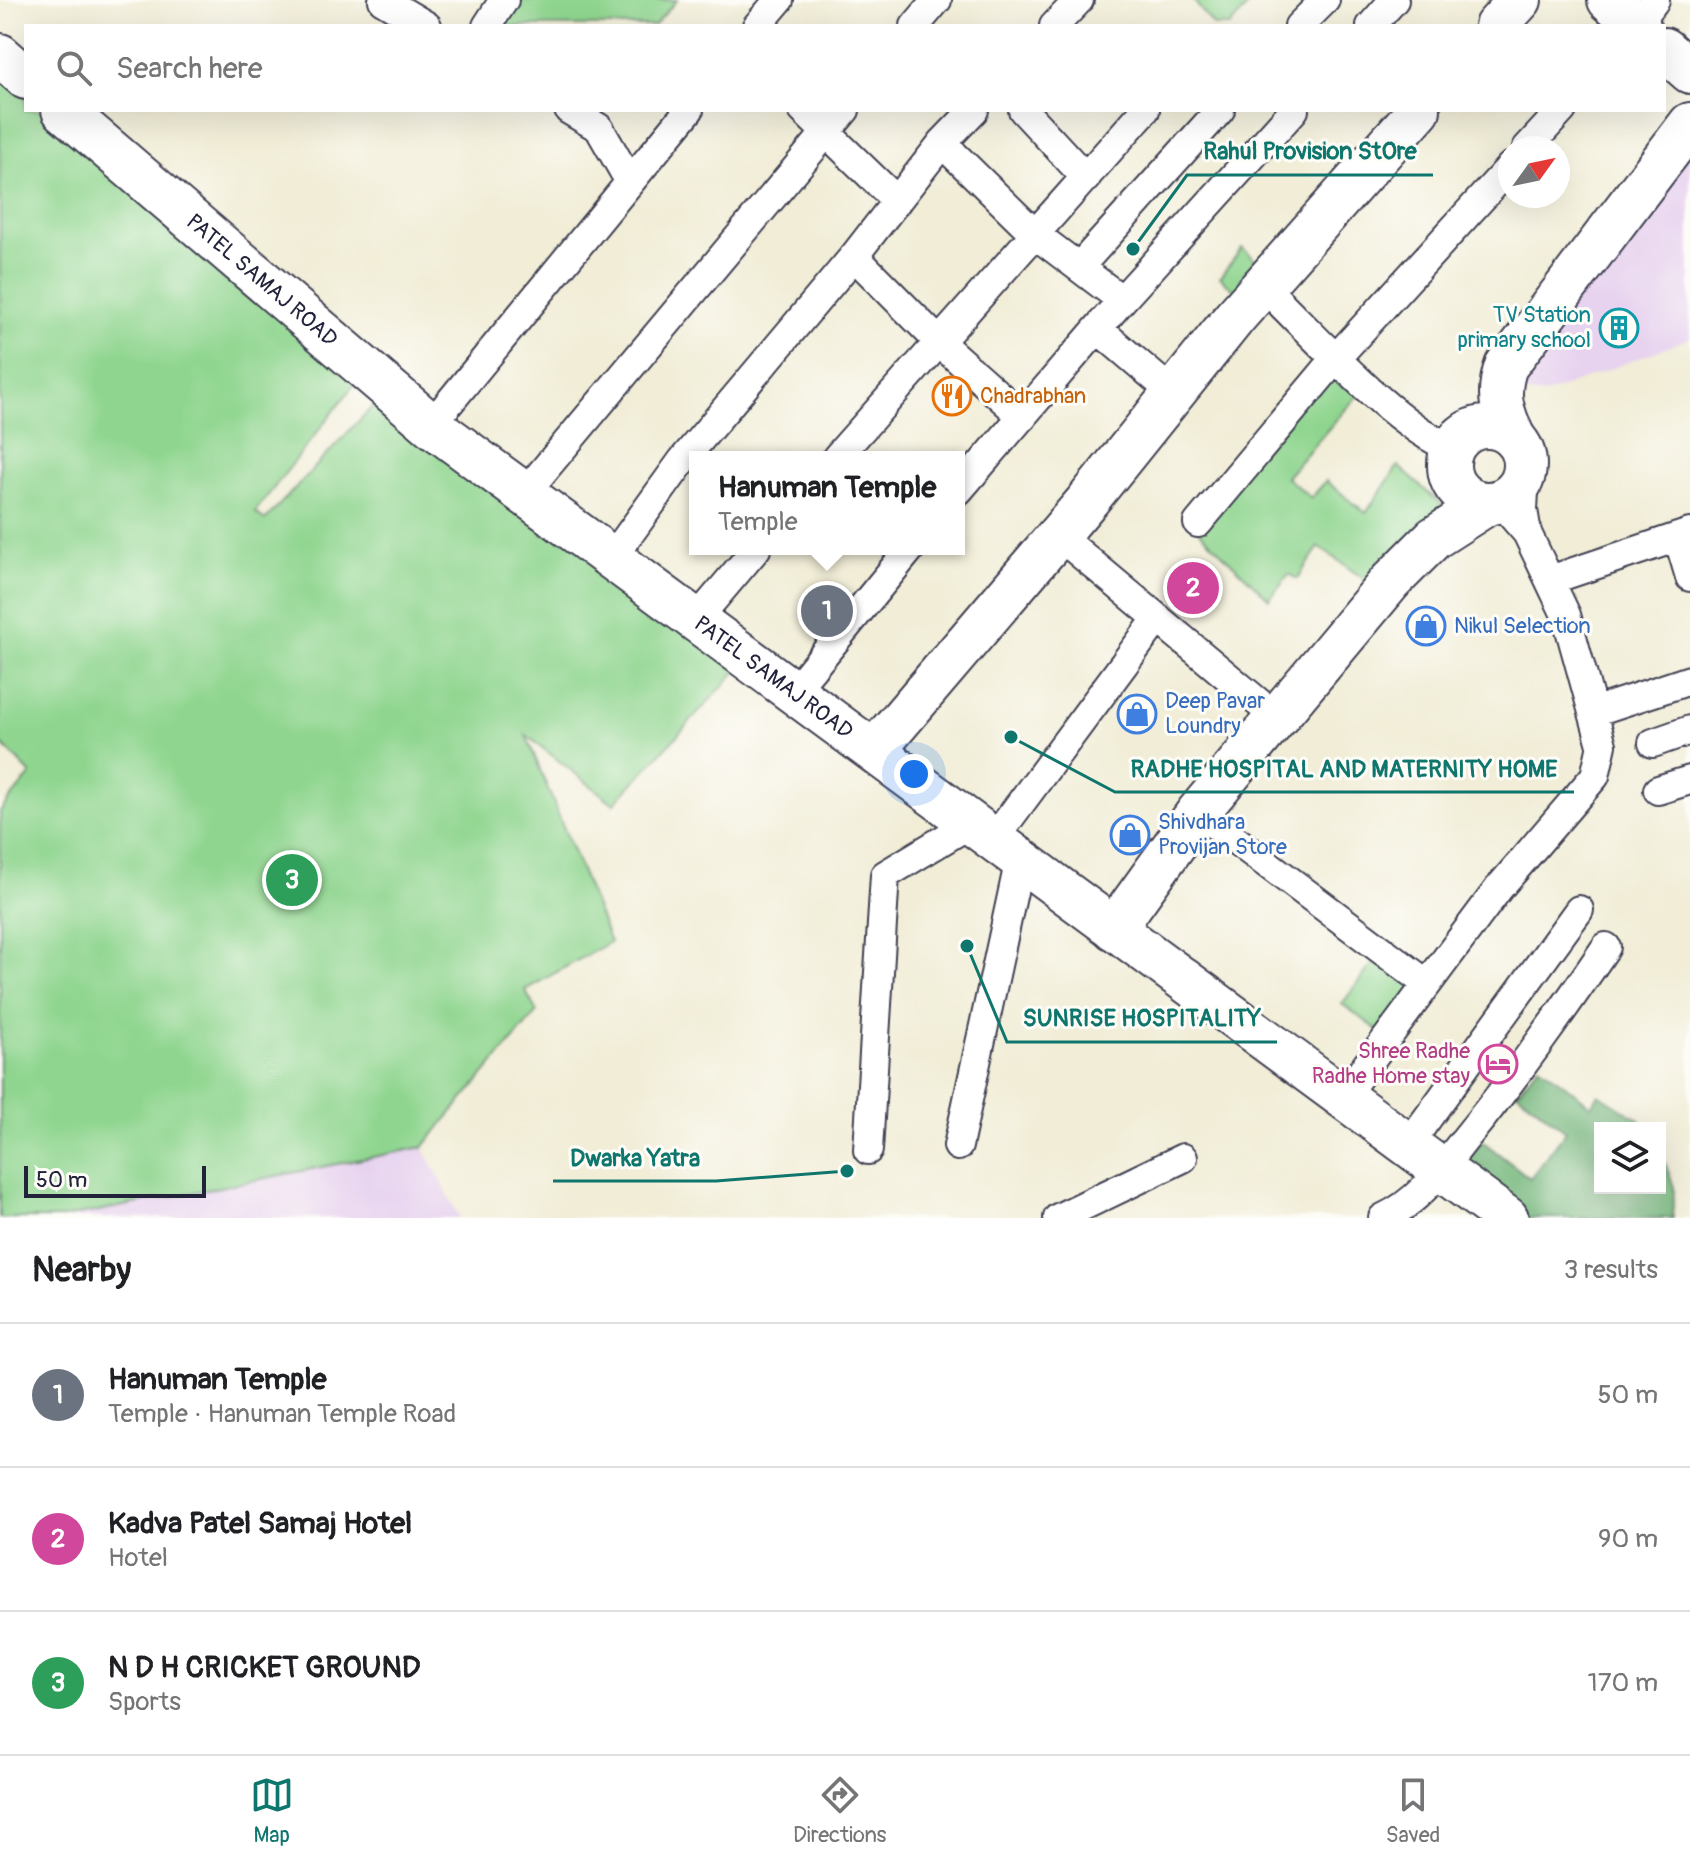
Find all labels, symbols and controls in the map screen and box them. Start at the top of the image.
search box [24,24,1666,112]
icon: search [52,46,96,90]
text: Search here [116,50,263,87]
callout: Rahul Provision StOre [1187,127,1433,175]
north arrow [1498,136,1570,208]
text: Rahul Provision StOre [1203,137,1418,166]
street label: PATEL SAMAJ ROAD [181,208,344,353]
place label: TV Station primary school [1457,301,1591,354]
building icon: TV Station primary school [1598,307,1640,349]
restaurant icon: Chadrabhan [931,375,973,417]
place label: Chadrabhan [980,382,1086,410]
popup [689,451,965,555]
text: Hanuman Temple [718,469,936,506]
text: Temple [718,506,798,538]
pin: 2 [1167,558,1219,618]
pin: 1 [801,581,853,641]
shop icon: Nikul Selection [1405,605,1447,647]
street label: PATEL SAMAJ ROAD [689,610,859,745]
place label: Nikul Selection [1454,612,1591,640]
place label: Deep Pavar Loundry [1165,687,1265,740]
shop icon: Deep Pavar Loundry [1116,693,1158,735]
callout: RADHE HOSPITAL AND MATERNITY HOME [1115,744,1574,792]
your location [894,754,934,794]
text: RADHE HOSPITAL AND MATERNITY HOME [1130,755,1558,784]
place label: Shivdhara Provijan Store [1158,808,1287,861]
shop icon: Shivdhara Provijan Store [1109,814,1151,856]
pin: 3 [266,850,318,910]
callout: SUNRISE HOSPITALITY [1007,994,1277,1042]
text: SUNRISE HOSPITALITY [1023,1004,1261,1033]
place label: Shree Radhe Radhe Home stay [1312,1037,1470,1090]
hotel icon: Shree Radhe Radhe Home stay [1477,1043,1519,1085]
map controls [1594,1122,1666,1194]
button: layers [1594,1122,1666,1194]
callout: Dwarka Yatra [553,1133,716,1181]
text: Dwarka Yatra [570,1144,700,1173]
scale bar [24,1162,206,1198]
text: 50 m [36,1166,87,1194]
text: Nearby [32,1249,131,1292]
text: 3 results [1564,1254,1658,1286]
text: Hanuman Temple [108,1361,326,1398]
text: 1 [53,1379,63,1411]
text: 50 m [1597,1379,1658,1411]
text: Temple · Hanuman Temple Road [108,1398,456,1430]
text: Kadva Patel Samaj Hotel [108,1505,412,1542]
text: 2 [51,1523,65,1555]
text: 90 m [1598,1523,1658,1555]
text: Hotel [108,1542,168,1574]
text: N D H CRICKET GROUND [108,1649,421,1686]
text: 3 [51,1667,65,1699]
text: 170 m [1588,1667,1658,1699]
text: Sports [108,1686,181,1718]
tab: Map [250,1773,294,1849]
tab: Directions [793,1773,886,1849]
tab: Saved [1386,1773,1440,1849]

